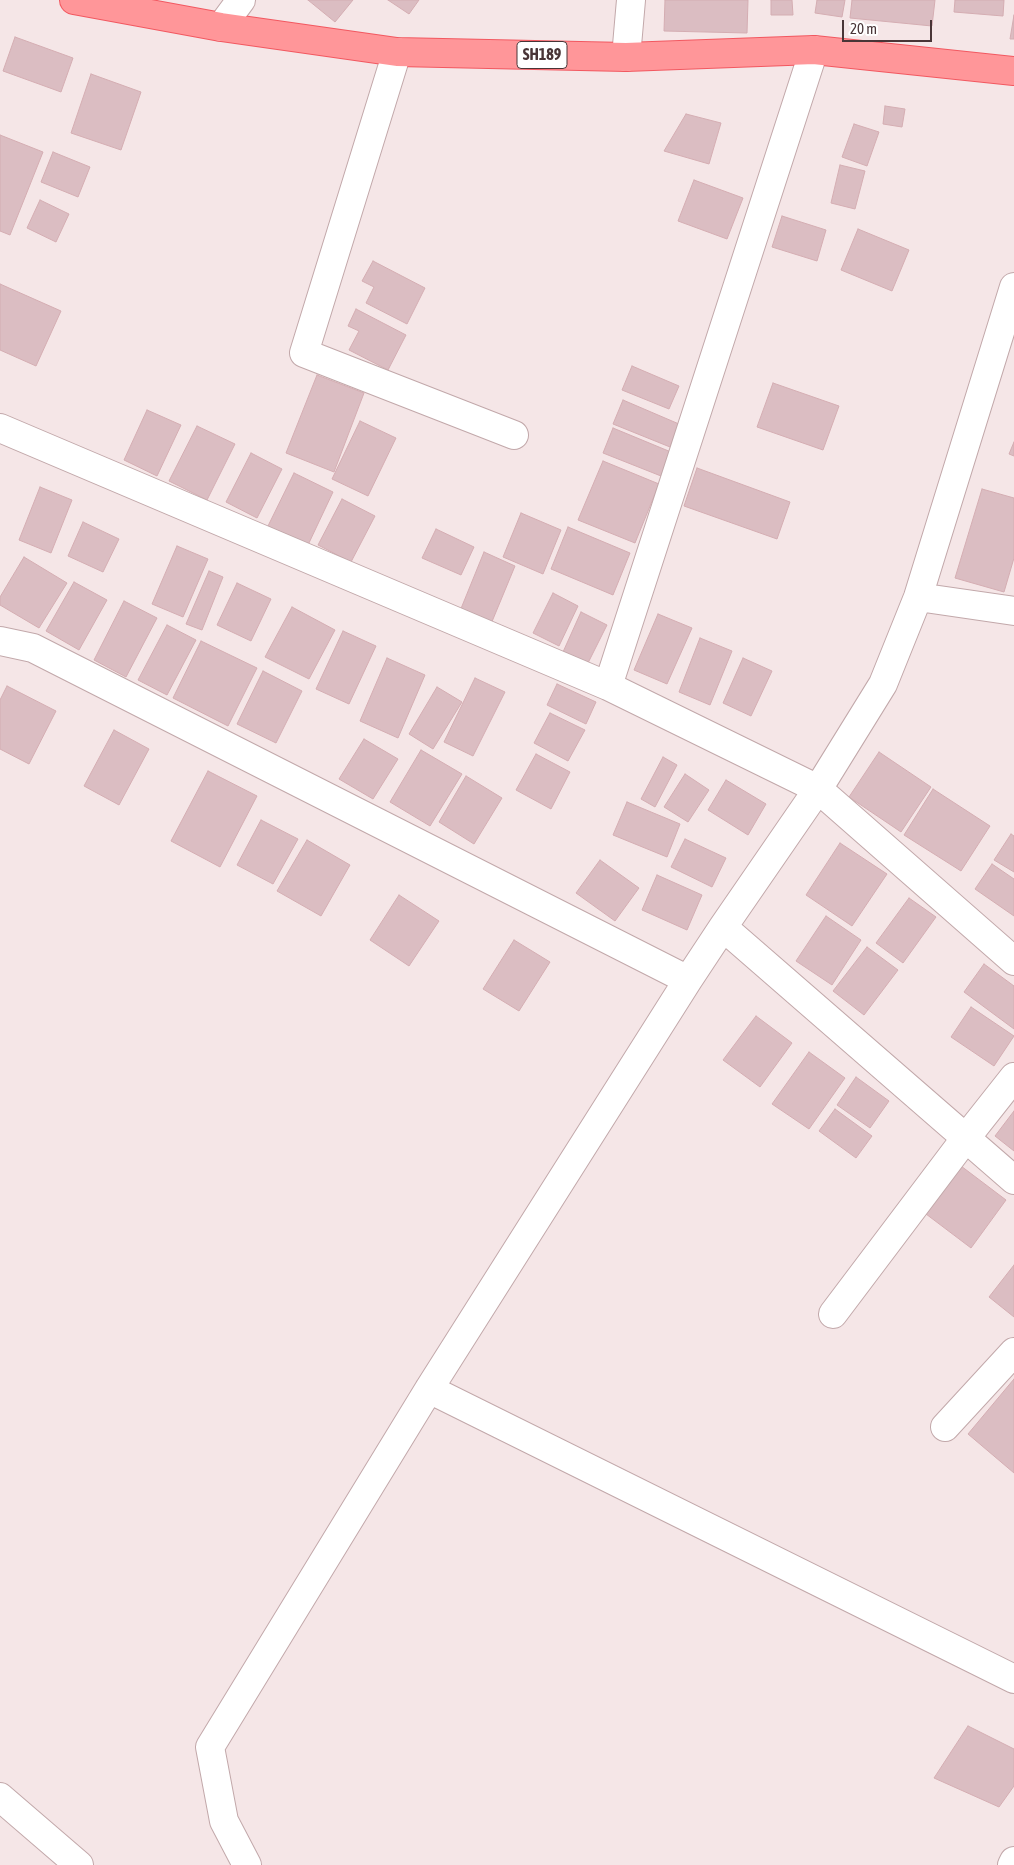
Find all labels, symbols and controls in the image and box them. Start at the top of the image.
scale bar [844,10,934,42]
text: 20 m [850,20,877,37]
road number: SH189 [517,42,567,68]

